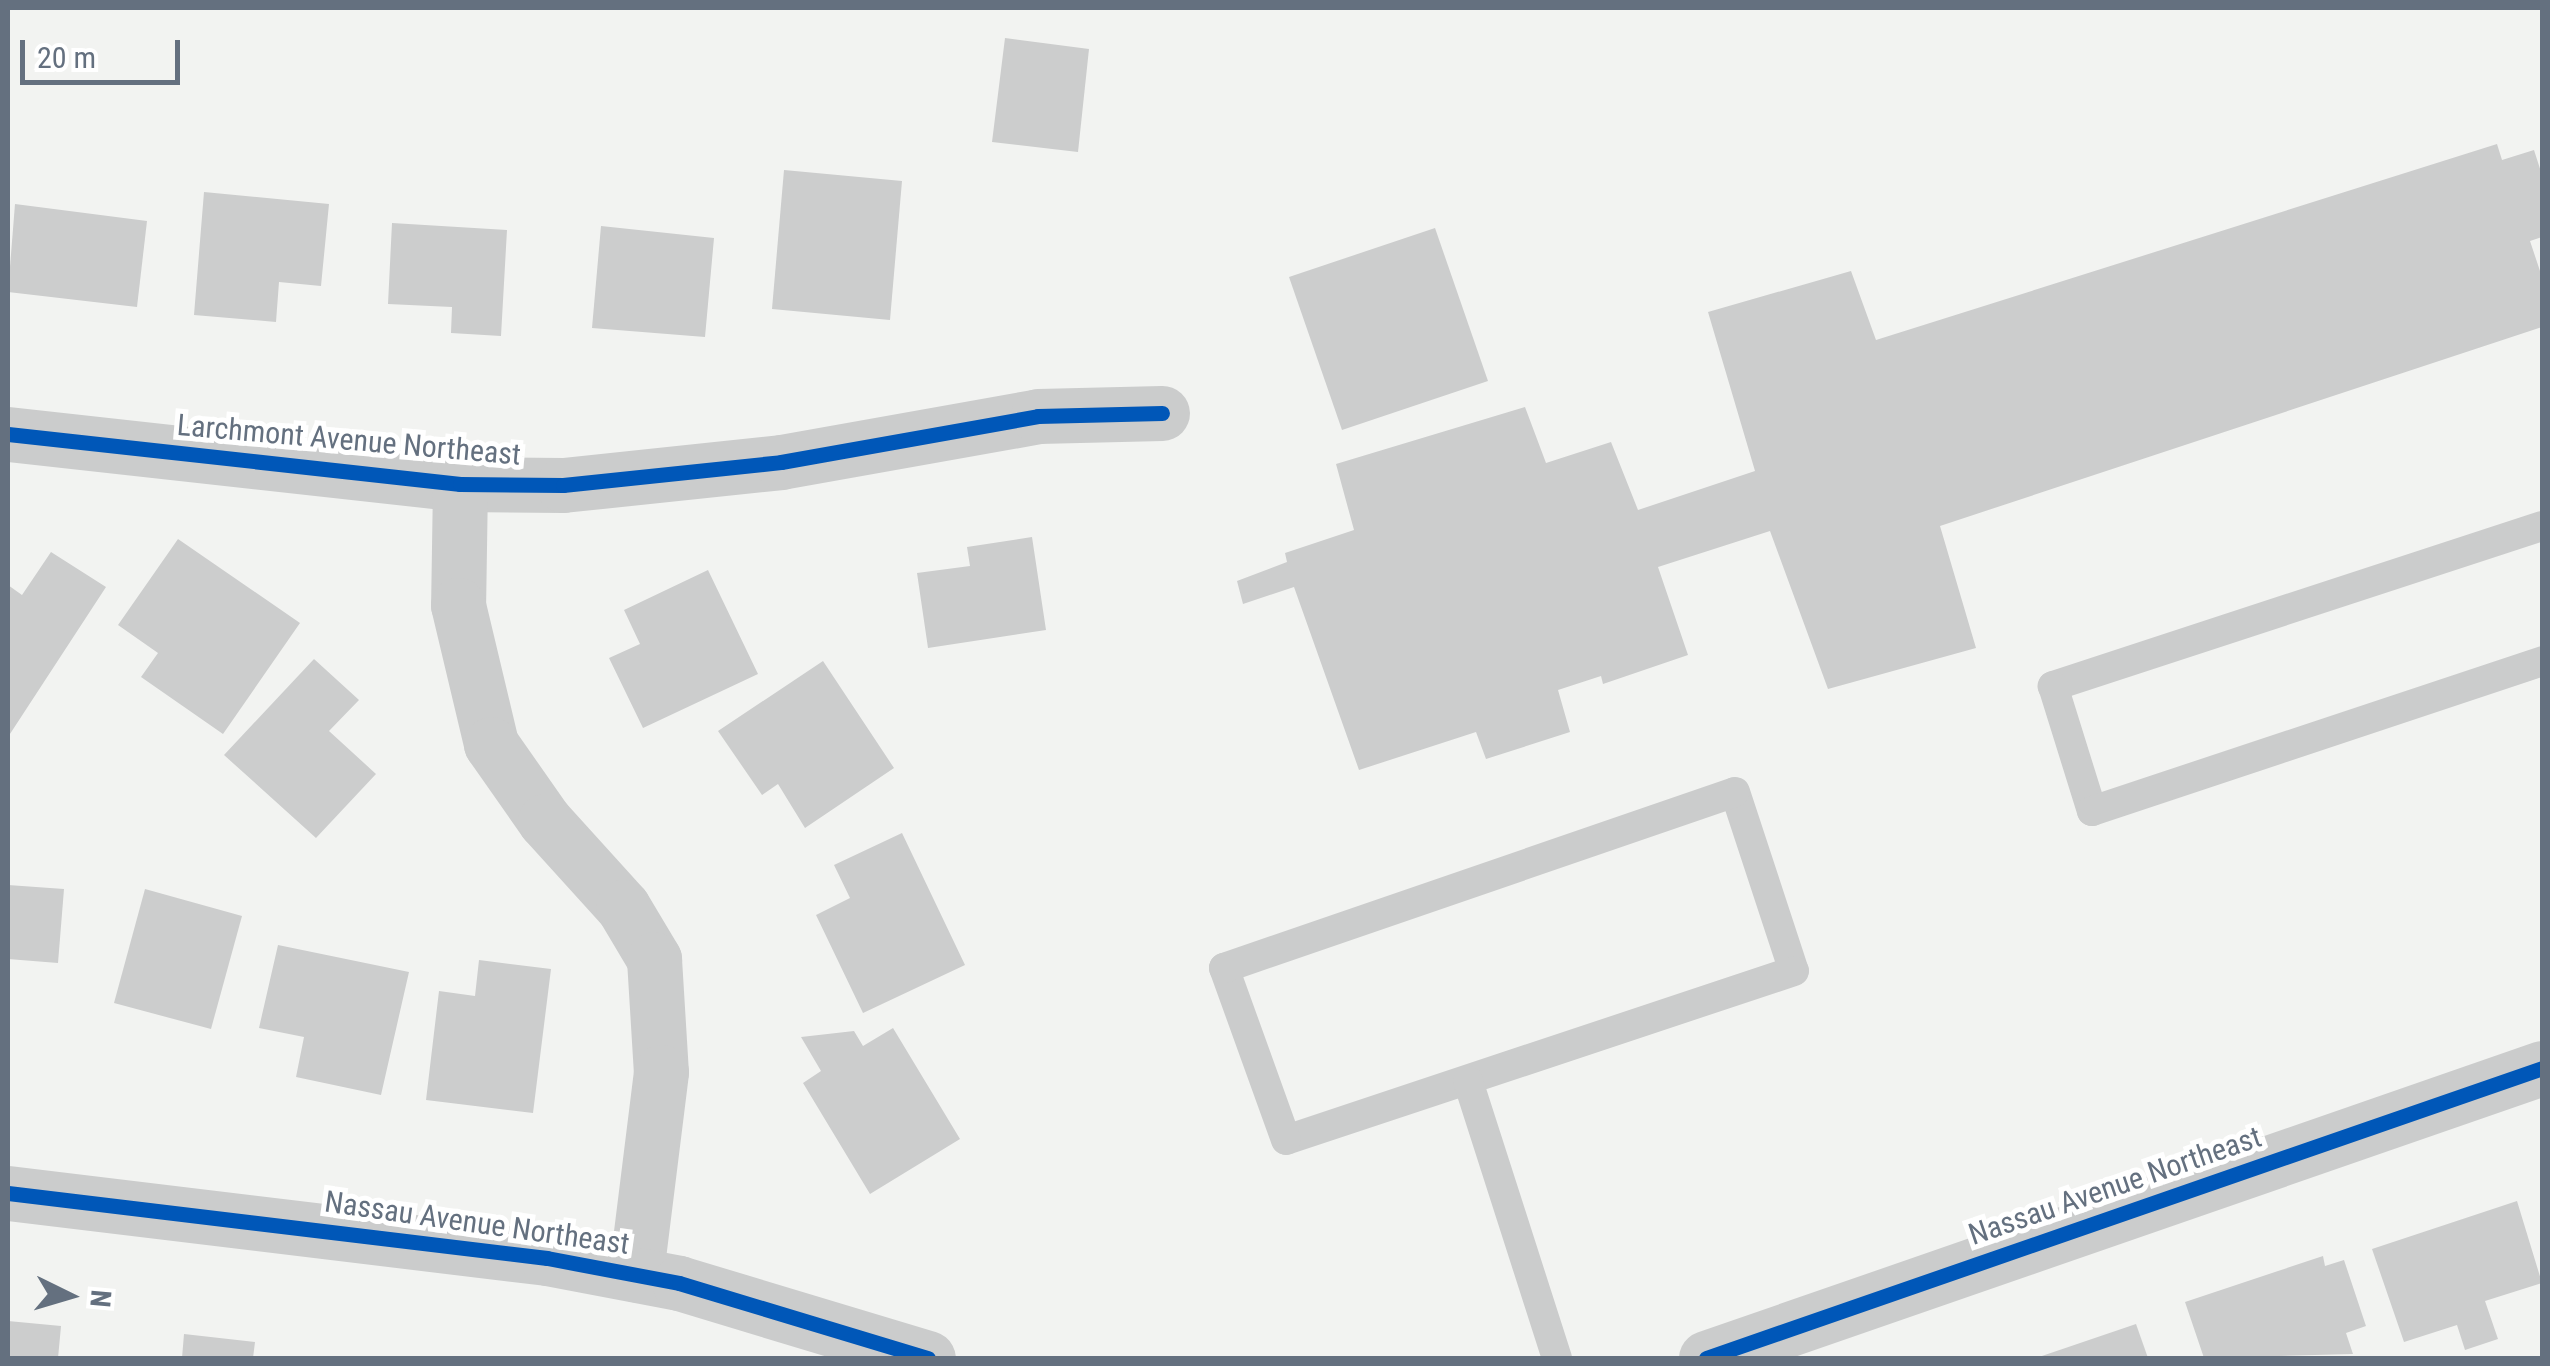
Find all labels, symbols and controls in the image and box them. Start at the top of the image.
scale bar [25,20,185,82]
text: 20 m [37,40,96,75]
street label: Larchmont Avenue Northeast [176,407,522,473]
street label: Nassau Avenue Northeast [1964,1119,2266,1253]
street label: Nassau Avenue Northeast [322,1184,632,1262]
north arrow [20,1246,120,1346]
text: N [83,1289,118,1309]

